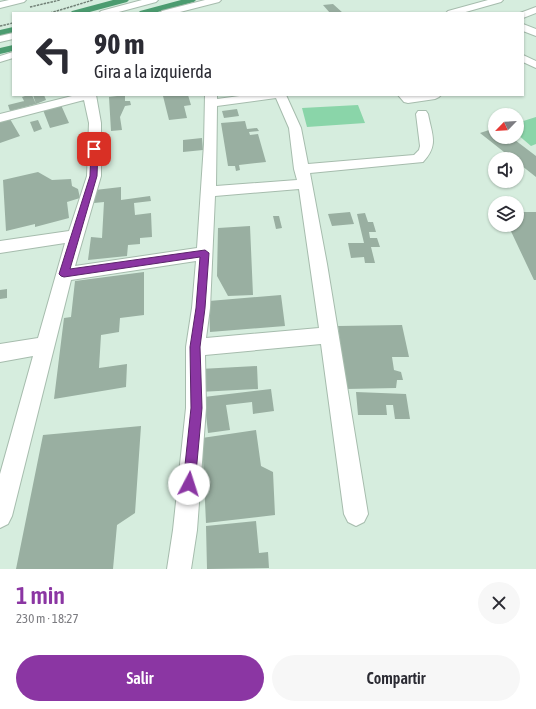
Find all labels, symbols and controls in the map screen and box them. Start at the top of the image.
icon: left [28,28,80,80]
text: 90 m [94,28,144,60]
text: Gira a la izquierda [94,61,212,82]
north arrow [488,108,524,144]
map controls [488,108,524,232]
pin [77,132,111,166]
icon: arrive [83,138,105,160]
button: sound [488,152,524,188]
button: layers [488,196,524,232]
position arrow [168,463,210,505]
text: 1 min [16,582,65,609]
button: close [478,582,520,624]
text: 230 m · 18:27 [16,611,79,626]
button: Salir [16,655,264,701]
button: Compartir [272,655,520,701]

